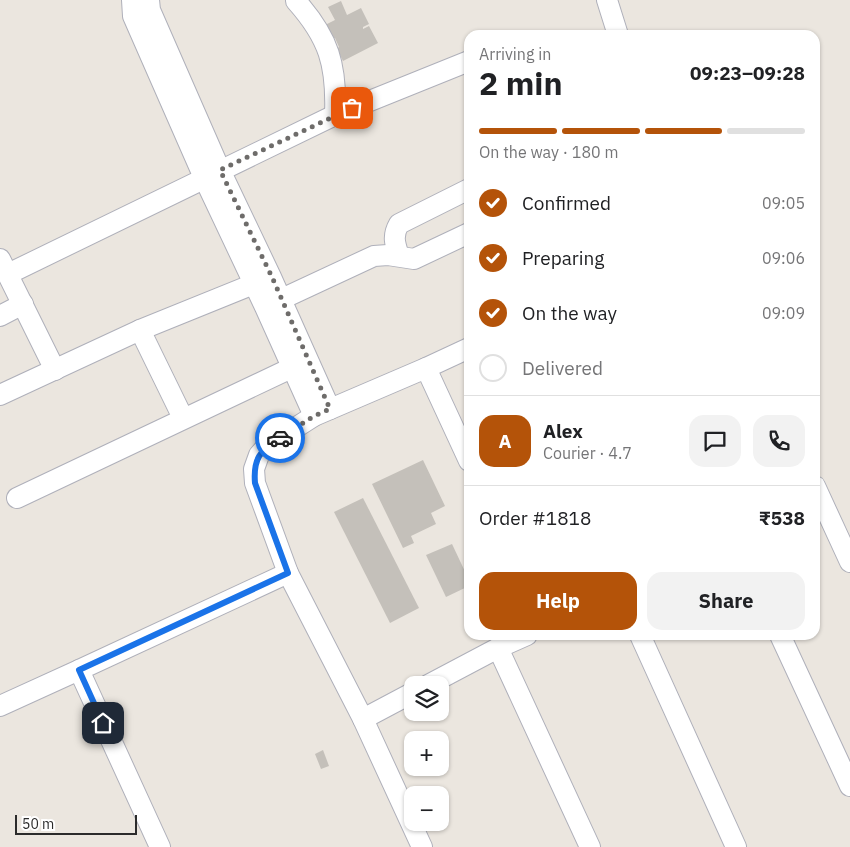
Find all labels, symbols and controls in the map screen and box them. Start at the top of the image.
text: Arriving in [479,44,551,64]
text: 09:23–09:28 [690,61,805,85]
text: 2 min [479,62,563,104]
pin [331,87,373,129]
icon: bag [338,94,366,122]
text: On the way · 180 m [479,142,618,162]
icon: check [479,189,507,217]
text: Confirmed [522,191,611,215]
text: 09:05 [762,193,805,213]
icon: check [479,244,507,272]
text: Preparing [522,246,604,270]
text: 09:06 [762,248,805,268]
icon: check [479,299,507,327]
text: On the way [522,301,617,325]
text: 09:09 [762,303,805,323]
text: Delivered [522,356,603,380]
courier [255,413,305,463]
button: chat [689,415,741,467]
button: phone [753,415,805,467]
text: Alex [543,419,583,443]
icon: car [266,424,294,452]
text: A [498,429,512,453]
text: Courier · 4.7 [543,443,632,463]
text: Order #1818 [479,506,591,530]
text: ₹538 [759,506,805,530]
button: Help [479,572,637,630]
button: Share [647,572,805,630]
map controls [404,676,449,831]
button: layers [404,676,449,721]
pin [82,702,124,744]
icon: home [89,709,117,737]
button: + [404,731,449,776]
button: − [404,786,449,831]
scale bar [15,812,138,835]
text: 50 m [22,815,54,833]

